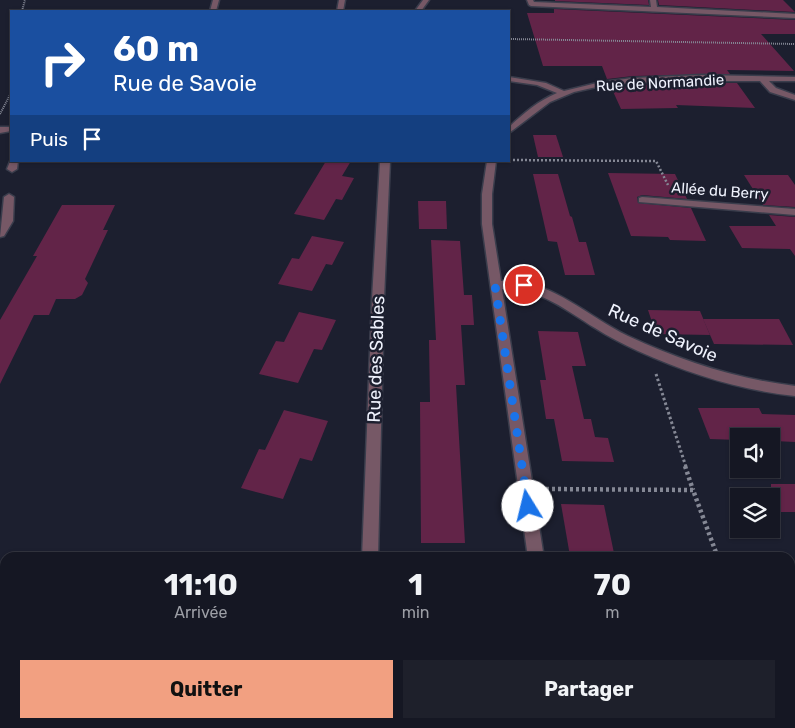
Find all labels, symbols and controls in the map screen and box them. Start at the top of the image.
text: 60 m [113,28,199,70]
icon: right [30,30,95,95]
text: Rue de Savoie [113,70,257,97]
street label: Rue de Normandie [595,71,725,95]
icon: arrive [78,125,106,153]
text: Puis [30,128,68,151]
street label: Allée du Berry [671,179,769,203]
pin [503,264,545,306]
icon: arrive [510,271,538,299]
street label: Rue des Sables [363,295,389,423]
street label: Rue de Savoie [605,299,721,367]
map controls [730,428,780,538]
button: sound [730,428,780,478]
position arrow [501,479,553,531]
button: layers [730,488,780,538]
text: 11:10 [164,567,238,603]
text: 1 [408,567,423,603]
text: 70 [593,567,631,603]
text: Arrivée [174,603,227,622]
text: min [402,603,430,622]
text: m [605,603,619,622]
button: Quitter [20,660,393,718]
button: Partager [403,660,775,718]

